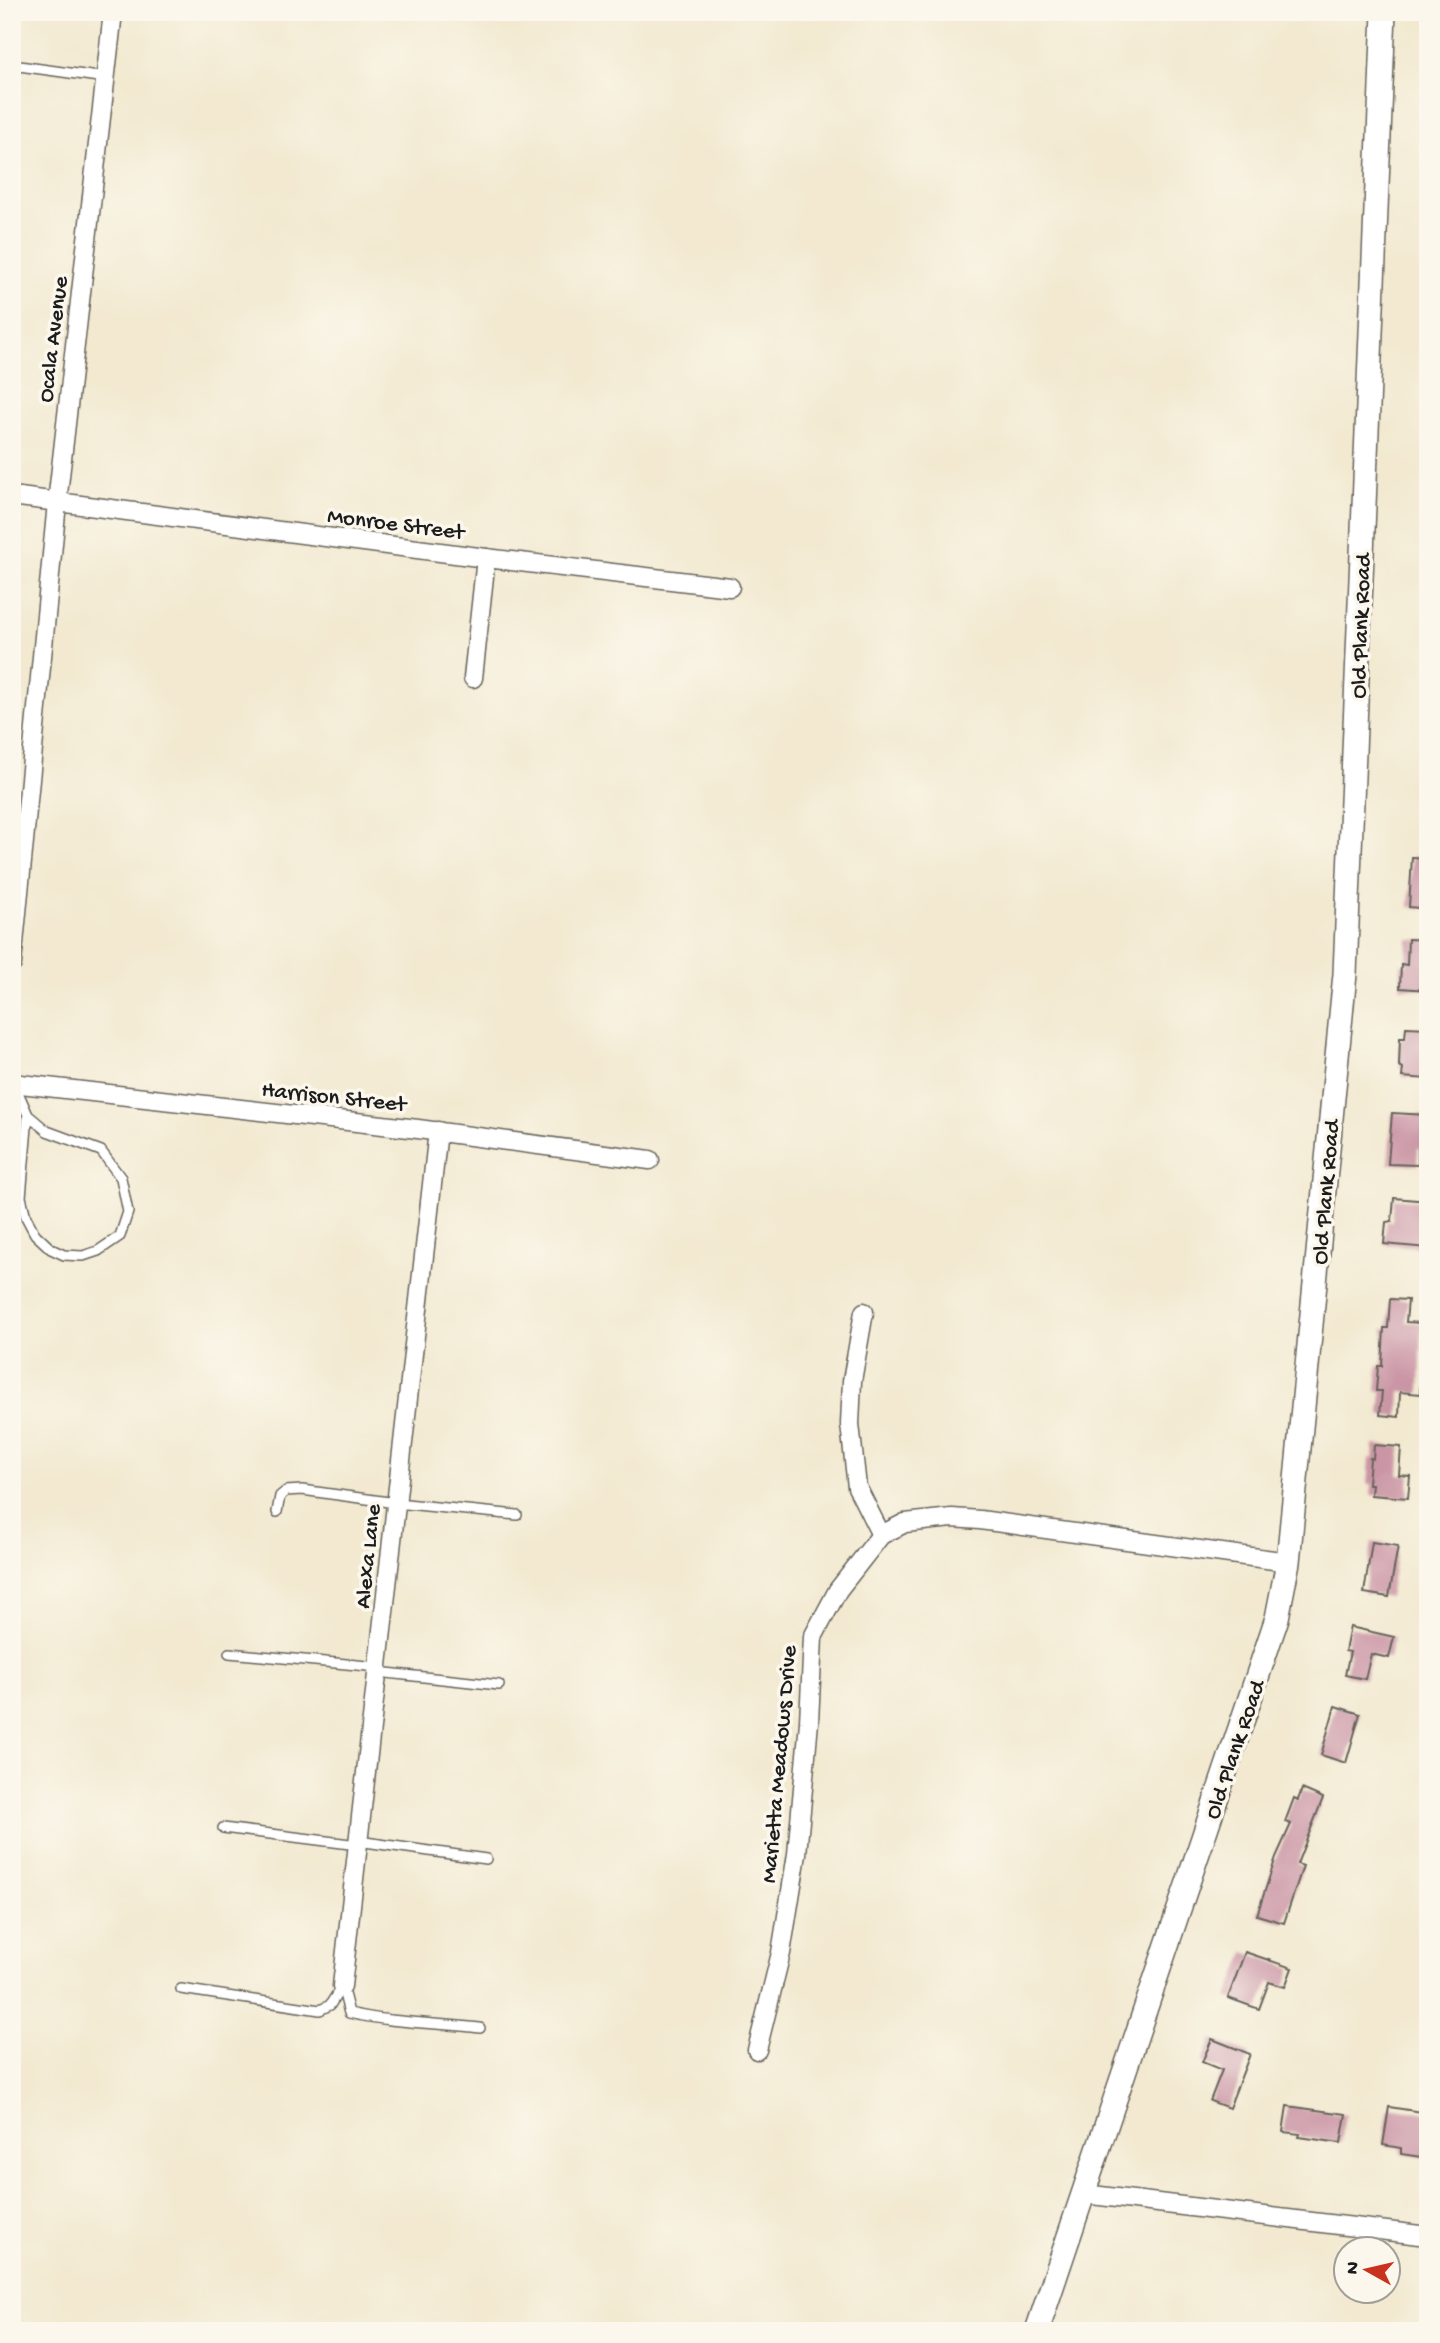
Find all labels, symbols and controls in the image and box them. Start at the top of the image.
street label: Ocala Avenue [33,274,76,404]
street label: Monroe Street [326,504,467,547]
street label: Old Plank Road [1346,552,1379,699]
street label: Harrison Street [260,1077,409,1120]
street label: Old Plank Road [1308,1117,1347,1266]
street label: Alexa Lane [351,1502,389,1610]
street label: Marietta Meadows Drive [757,1643,804,1884]
street label: Old Plank Road [1200,1676,1273,1823]
north arrow [1332,2234,1402,2304]
text: N [1341,2260,1366,2276]

